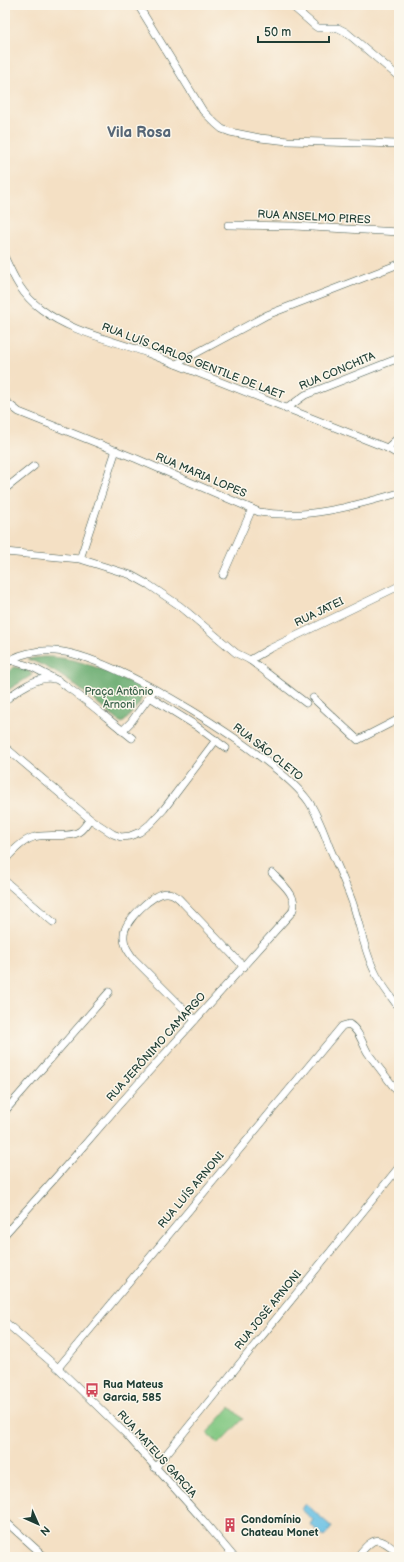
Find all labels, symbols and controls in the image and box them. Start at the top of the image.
scale bar [258,18,329,44]
text: 50 m [264,25,291,40]
district label: Vila Rosa [107,123,171,142]
street label: RUA ANSELMO PIRES [257,208,371,226]
street label: RUA LUÍS CARLOS GENTILE DE LAET [100,319,287,402]
street label: RUA CONCHITA [297,349,377,393]
street label: RUA MARIA LOPES [154,450,249,500]
street label: RUA JATEI [292,594,346,629]
park label: Praça Antônio Arnoni [84,685,154,711]
street label: RUA SÃO CLETO [230,721,306,783]
street label: RUA JERÔNIMO CAMARGO [103,989,208,1104]
street label: RUA LUÍS ARNONI [155,1148,227,1231]
street label: RUA JOSÉ ARNONI [231,1267,304,1352]
place label: Rua Mateus Garcia, 585 [103,1378,164,1404]
bus stop icon: Rua Mateus Garcia, 585 [84,1382,100,1398]
street label: RUA MATEUS GARCIA [115,1408,200,1500]
north arrow [18,1504,58,1544]
place label: Condomínio Chateau Monet [241,1513,319,1539]
building icon: Condomínio Chateau Monet [222,1517,238,1533]
text: N [37,1523,52,1538]

